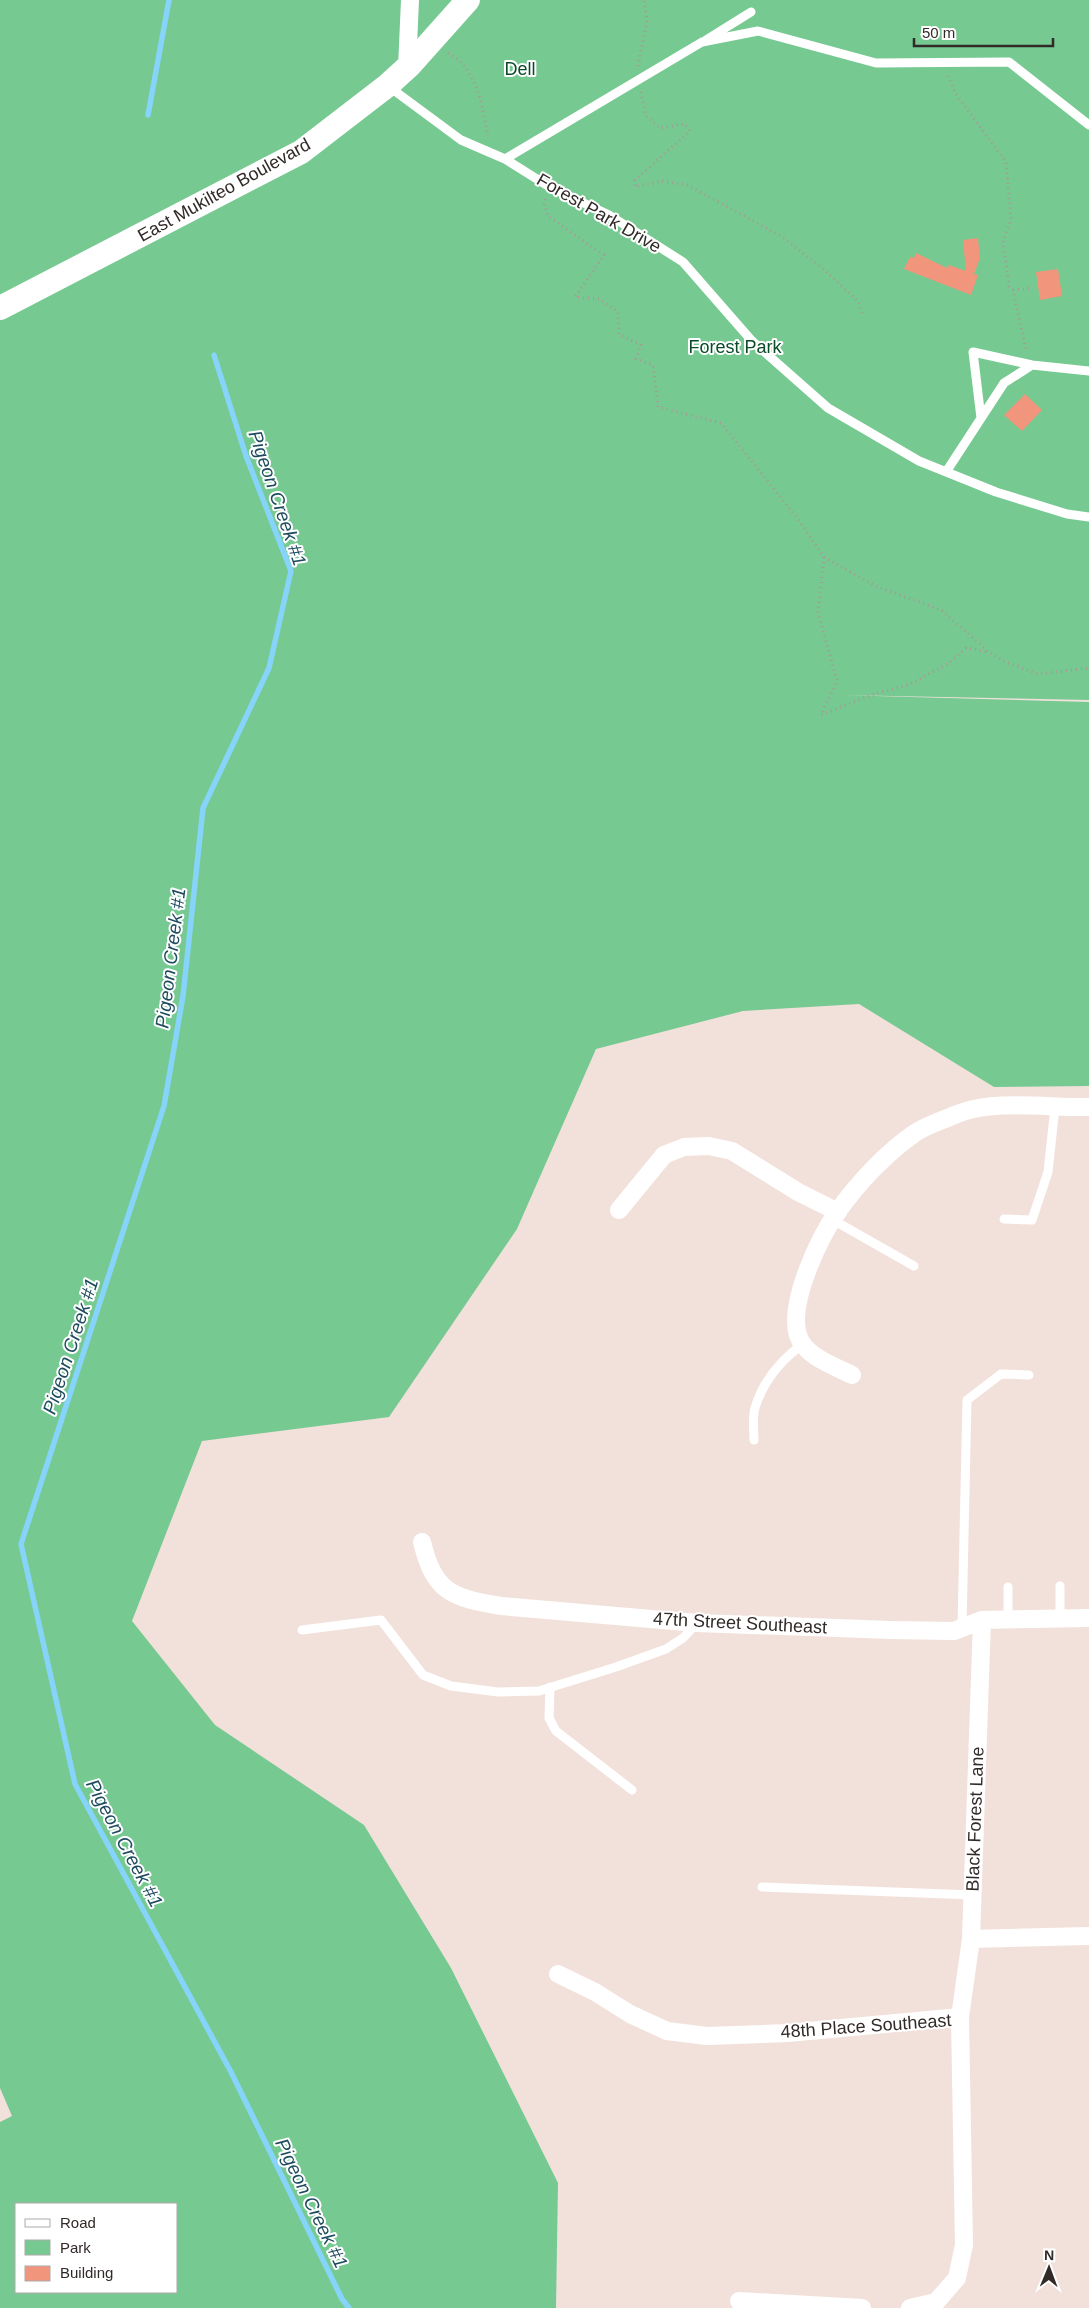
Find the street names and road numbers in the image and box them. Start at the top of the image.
street label: East Mukilteo Boulevard [134,134,314,246]
street label: Forest Park Drive [533,169,665,257]
street label: 47th Street Southeast [653,1608,827,1638]
street label: Black Forest Lane [962,1746,988,1892]
street label: 48th Place Southeast [780,2010,952,2042]

